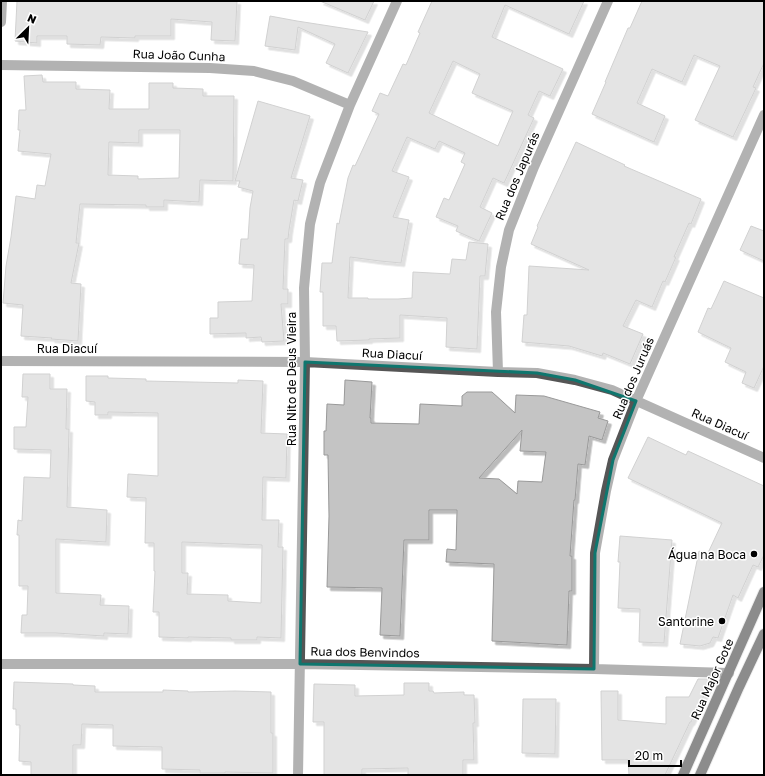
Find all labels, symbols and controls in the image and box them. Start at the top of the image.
north arrow [8,8,48,48]
text: N [26,11,39,26]
street label: Rua João Cunha [132,46,226,64]
street label: Rua dos Japurás [492,129,542,223]
street label: Rua Nito de Deus Vieira [284,312,299,446]
street label: Rua dos Juruás [609,335,657,421]
street label: Rua Diacuí [37,341,98,356]
street label: Rua Diacuí [361,345,423,363]
street label: Rua Diacuí [689,405,751,443]
place label: Água na Boca [668,547,746,562]
marker: Água na Boca [749,549,759,559]
place label: Santorine [658,614,714,629]
marker: Santorine [717,616,727,626]
street label: Rua Major Gote [687,636,737,722]
street label: Rua dos Benvindos [310,644,420,660]
scale bar [629,742,681,768]
text: 20 m [635,748,663,763]

